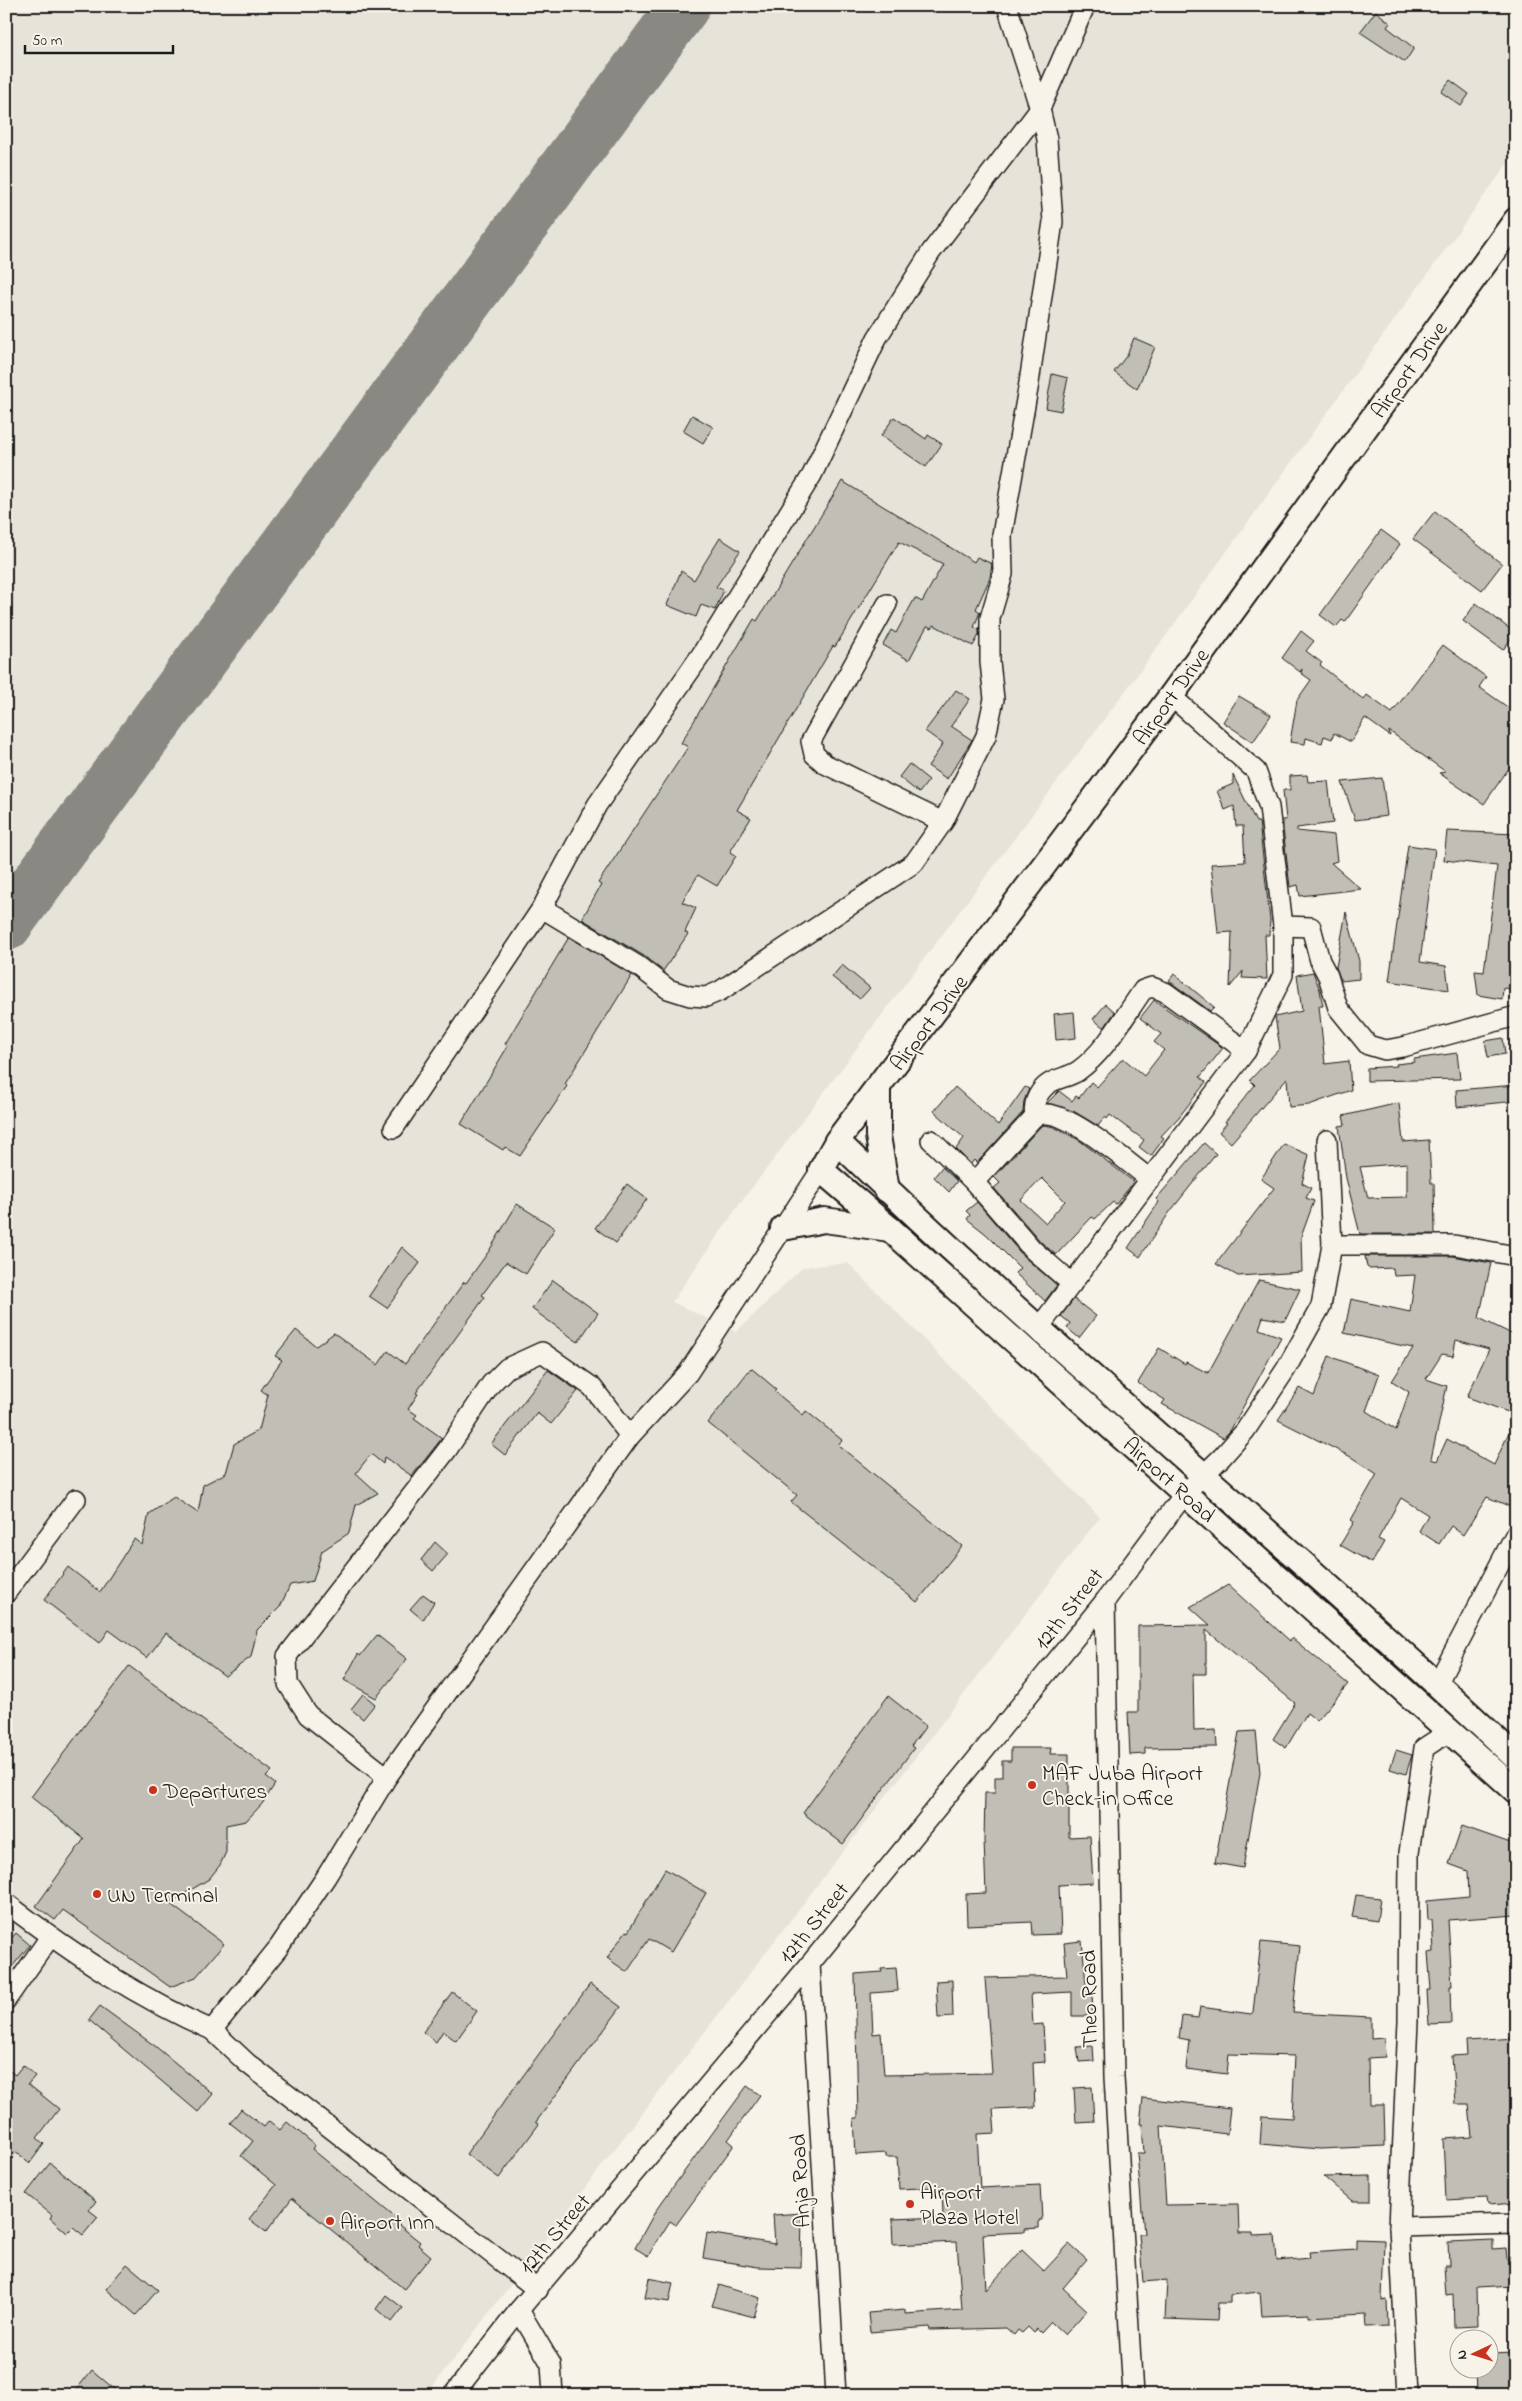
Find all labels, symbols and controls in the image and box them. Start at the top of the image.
scale bar [25,22,172,54]
text: 50 m [32,30,63,52]
street label: Airport Drive [1364,315,1457,426]
street label: Airport Drive [1126,642,1219,753]
street label: Airport Drive [883,969,977,1079]
street label: Airport Road [1114,1431,1222,1532]
street label: 12th Street [1028,1561,1113,1658]
place label: MAF Juba Airport Check-in Office [1042,1759,1203,1816]
place label: Departures [162,1777,267,1809]
marker: MAF Juba Airport Check-in Office [1026,1779,1038,1791]
marker: Departures [147,1784,159,1796]
street label: 12th Street [772,1876,859,1972]
place label: UN Terminal [107,1881,218,1913]
marker: UN Terminal [91,1888,103,1900]
street label: Theo Road [1074,1950,1108,2048]
street label: Anja Road [784,2133,820,2229]
place label: Airport Plaza Hotel [920,2178,1019,2235]
street label: 12th Street [513,2187,600,2282]
marker: Airport Plaza Hotel [904,2198,916,2210]
place label: Airport Inn [340,2208,434,2240]
marker: Airport Inn [324,2215,336,2227]
north arrow [1450,2328,1500,2378]
text: N [1452,2349,1473,2360]

